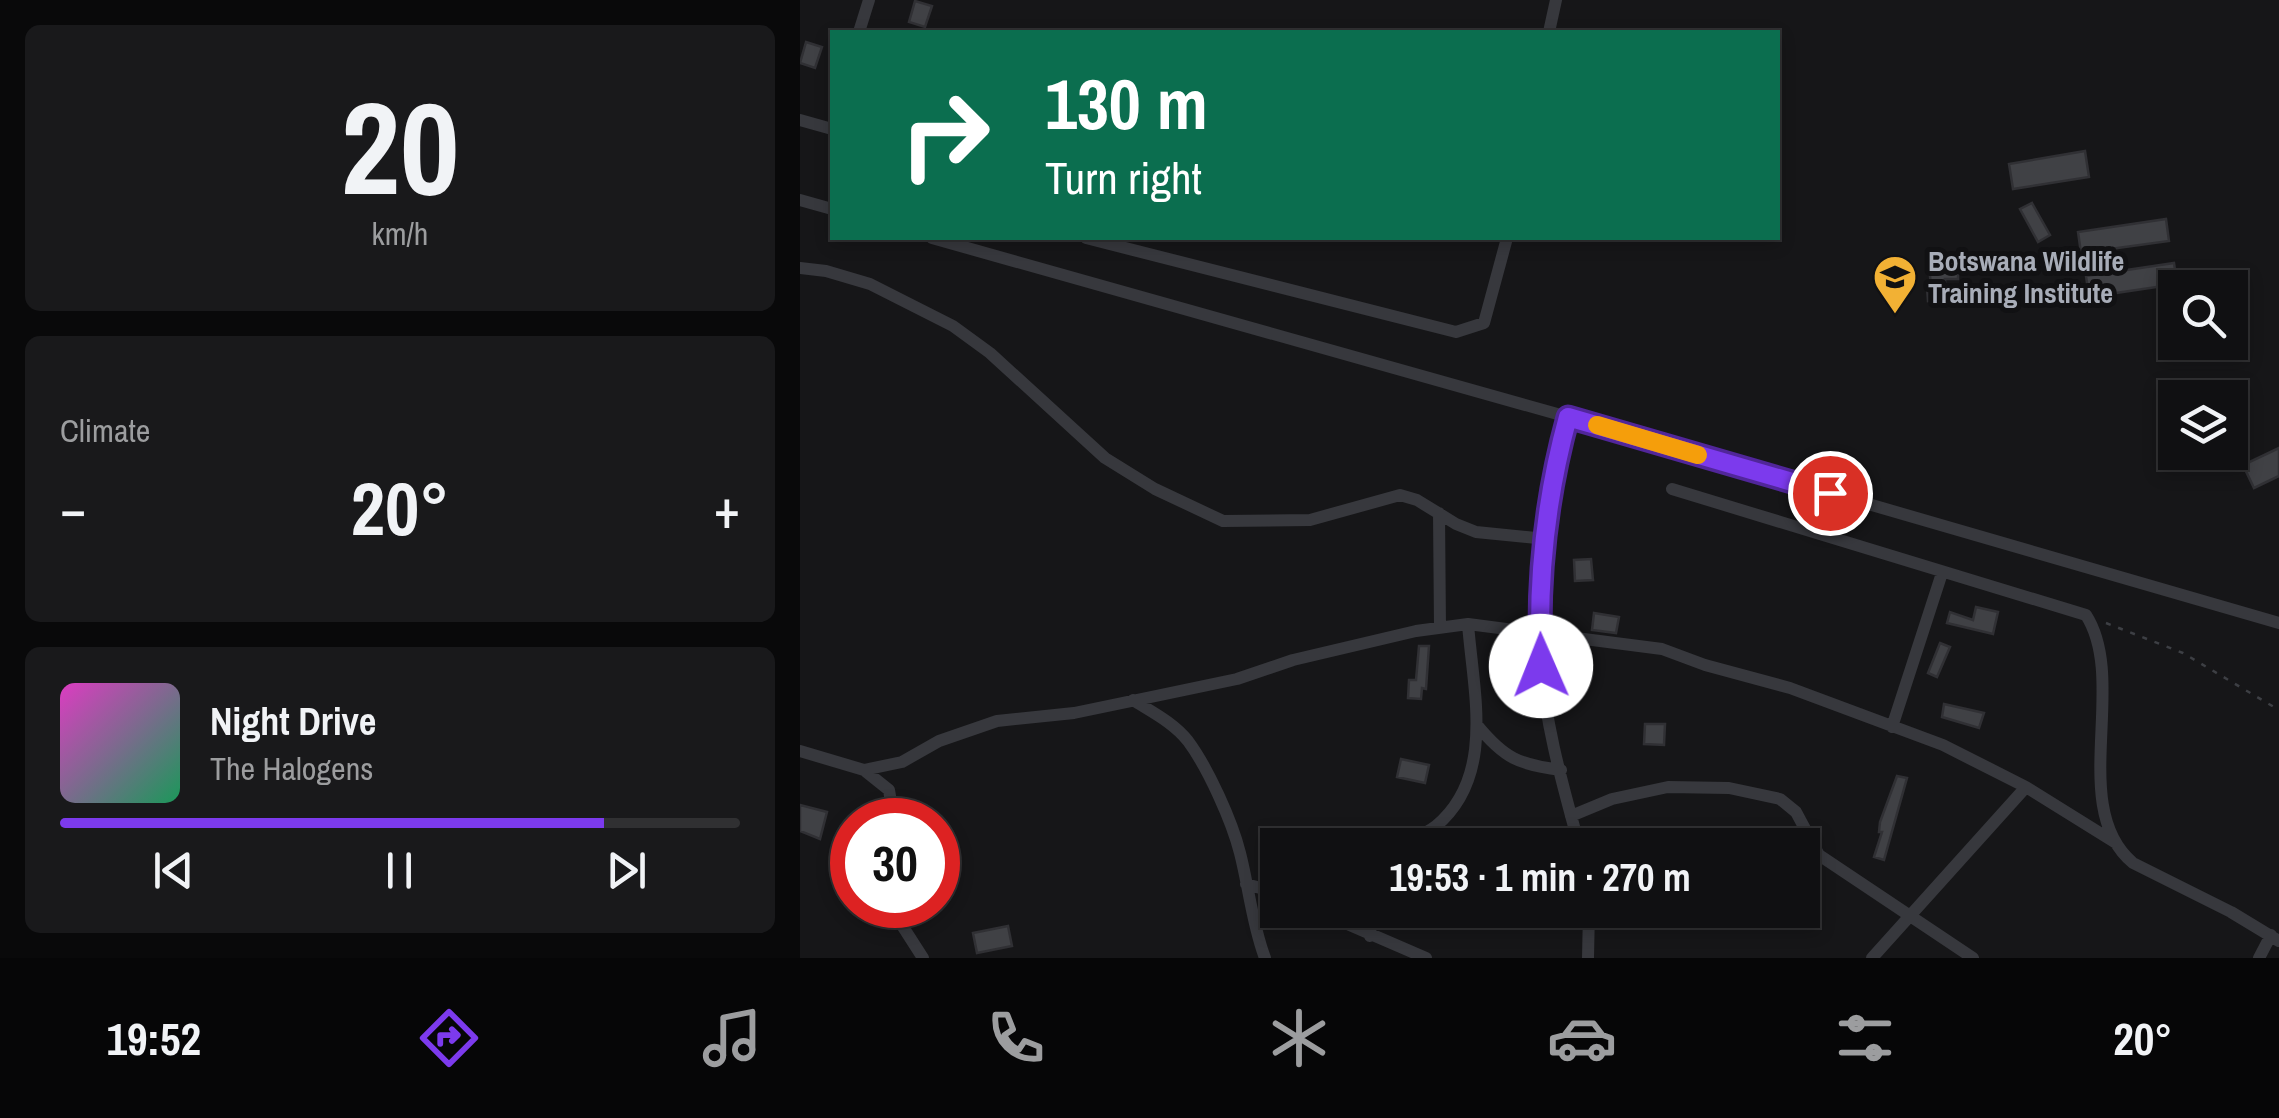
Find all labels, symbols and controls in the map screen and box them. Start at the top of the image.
text: 130 m [1045,57,1208,151]
text: 20 [341,59,459,235]
icon: right [880,70,1010,200]
text: Turn right [1045,147,1202,208]
text: km/h [372,212,428,255]
place label: Botswana Wildlife Training Institute [1928,242,2124,312]
school or university icon: Botswana Wildlife Training Institute [1872,254,1918,315]
map controls [2158,270,2248,470]
button: search [2158,270,2248,360]
button: layers [2158,380,2248,470]
text: Climate [60,409,150,452]
pin [1788,451,1873,536]
text: 20° [351,457,449,558]
icon: arrive [1803,466,1858,521]
text: − [60,471,86,545]
text: + [714,471,740,545]
position arrow [1489,614,1593,718]
text: Night Drive [210,696,376,747]
text: The Halogens [210,747,373,790]
speed limit sign: 30 [830,798,960,928]
icon: previous [146,843,201,898]
icon: pause [372,843,427,898]
icon: next [599,843,654,898]
text: 19:53 · 1 min · 270 m [1389,852,1691,903]
icon: directions [414,1003,484,1073]
icon: music [697,1003,767,1073]
icon: phone [981,1003,1051,1073]
icon: climate [1264,1003,1334,1073]
icon: car [1547,1003,1617,1073]
icon: filters [1830,1003,1900,1073]
text: 19:52 [107,1008,201,1069]
text: 20° [2113,1008,2172,1069]

